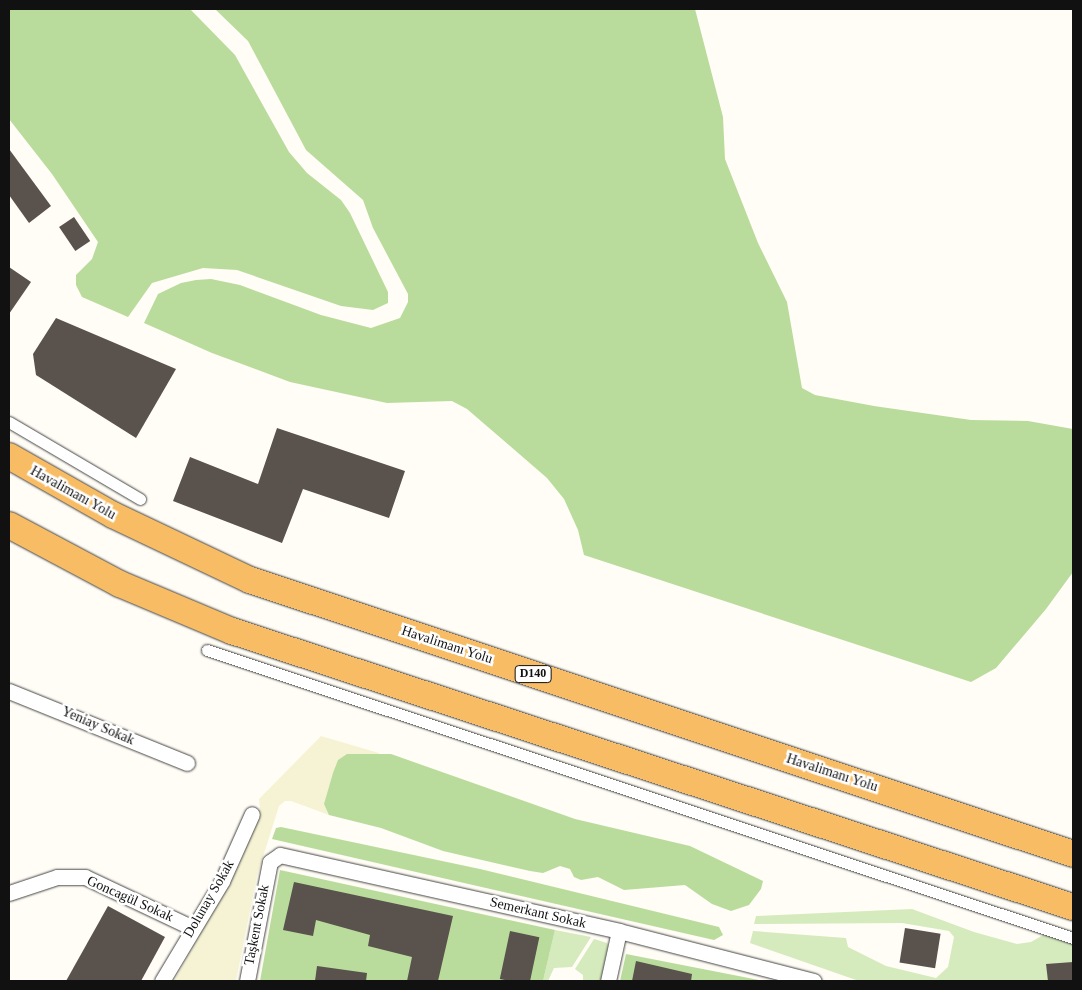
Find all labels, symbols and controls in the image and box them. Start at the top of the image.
street label: Havalimanı Yolu [27,463,119,523]
street label: Havalimanı Yolu [399,622,495,668]
road number: D140 [514,664,552,684]
street label: Yeniay Sokak [59,703,137,749]
street label: Havalimanı Yolu [784,750,880,796]
street label: Dolunay Sokak [180,857,238,941]
street label: Goncagül Sokak [84,872,176,926]
street label: Taşkent Sokak [241,883,273,967]
street label: Semerkant Sokak [488,894,588,932]

